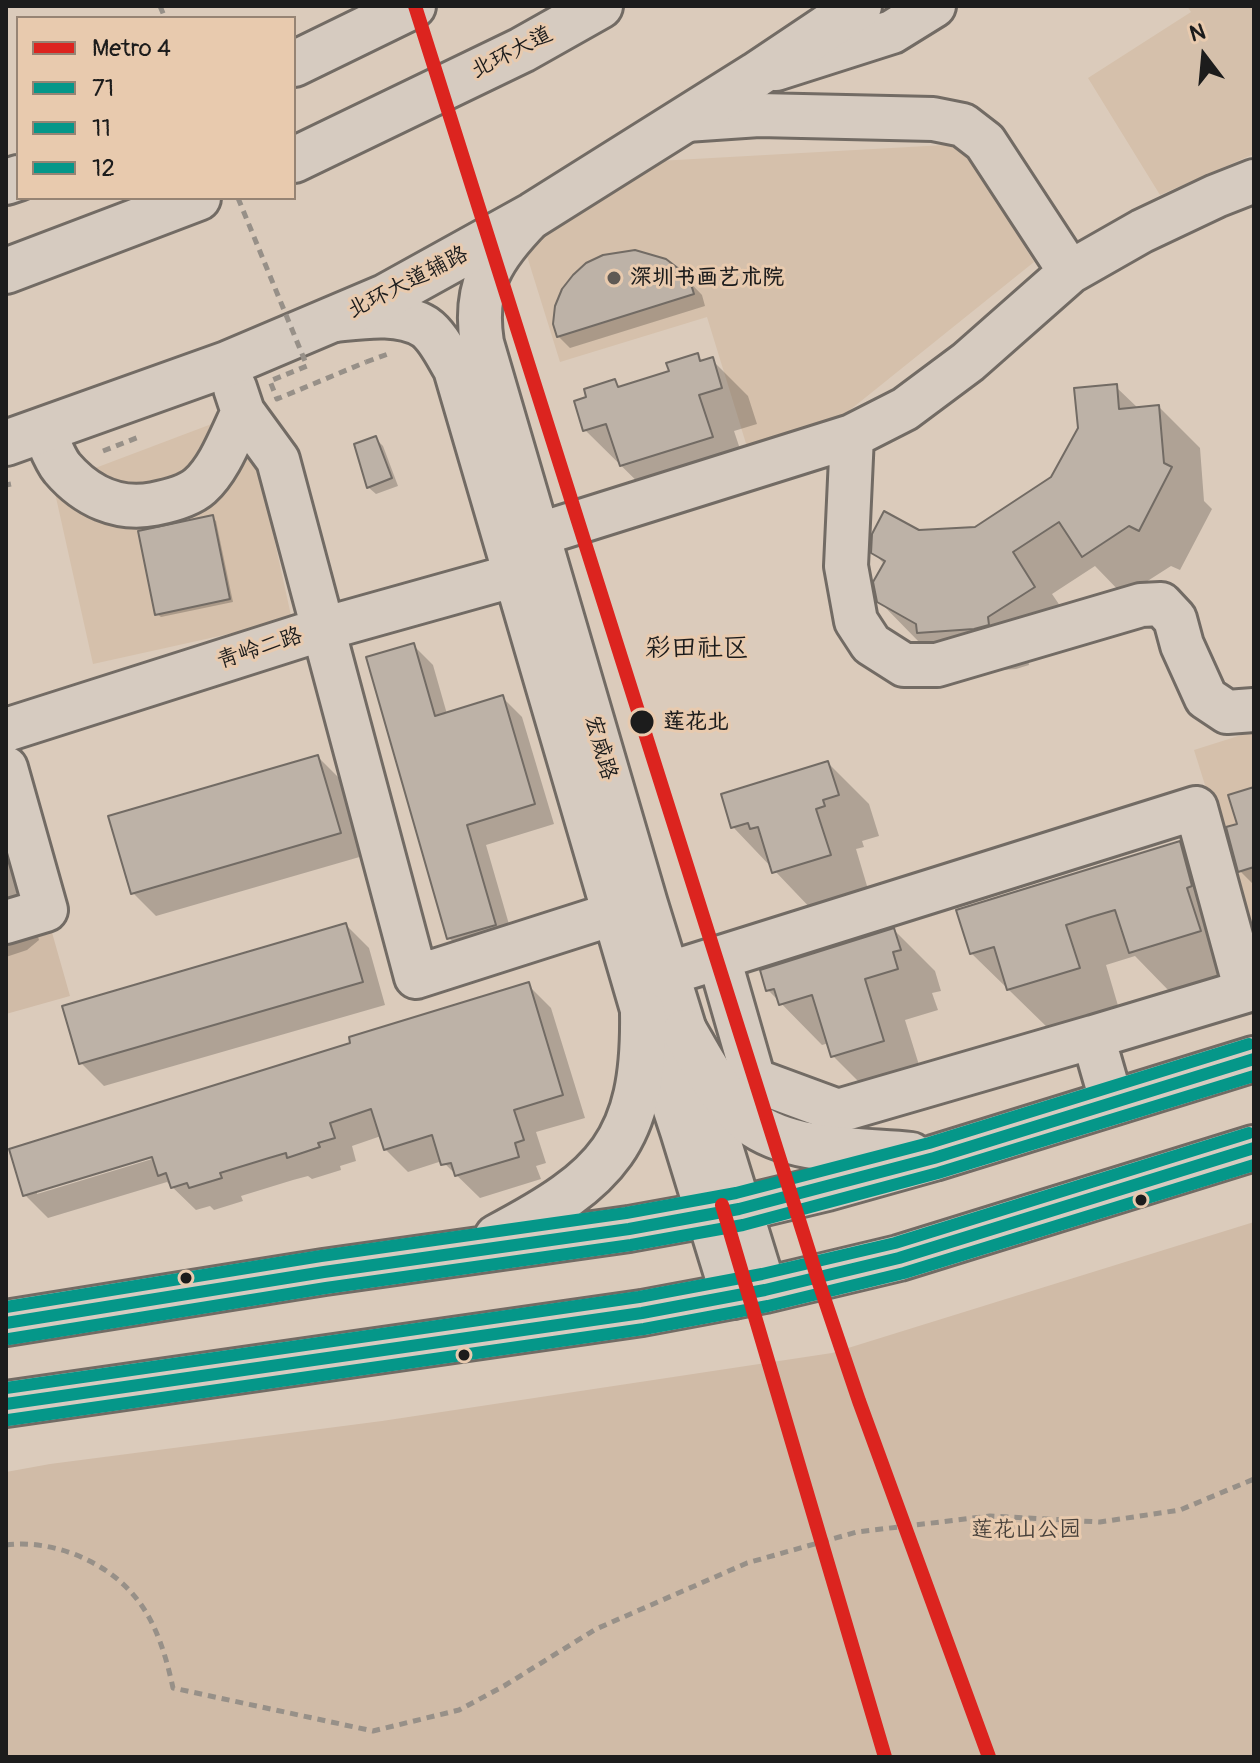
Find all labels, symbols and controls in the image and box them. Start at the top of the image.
legend [16,16,296,200]
north arrow [1164,16,1244,96]
text: N [1186,17,1208,48]
street label: 北环大道 [467,21,557,85]
text: Metro 4 [92,34,171,63]
text: 71 [92,74,114,103]
text: 11 [92,114,111,143]
text: 12 [92,154,115,183]
street label: 北环大道辅路 [343,241,473,325]
place label: 深圳书画艺术院 [630,265,784,291]
marker: 深圳书画艺术院 [605,269,623,287]
street label: 青岭二路 [214,623,306,675]
district label: 彩田社区 [645,633,749,665]
marker: 莲花北 [628,708,656,736]
place label: 莲花北 [663,709,729,735]
street label: 宏威路 [578,713,622,783]
unlabelled marker [1133,1192,1149,1208]
unlabelled marker [178,1270,194,1286]
unlabelled marker [456,1347,472,1363]
park label: 莲花山公园 [971,1517,1081,1543]

